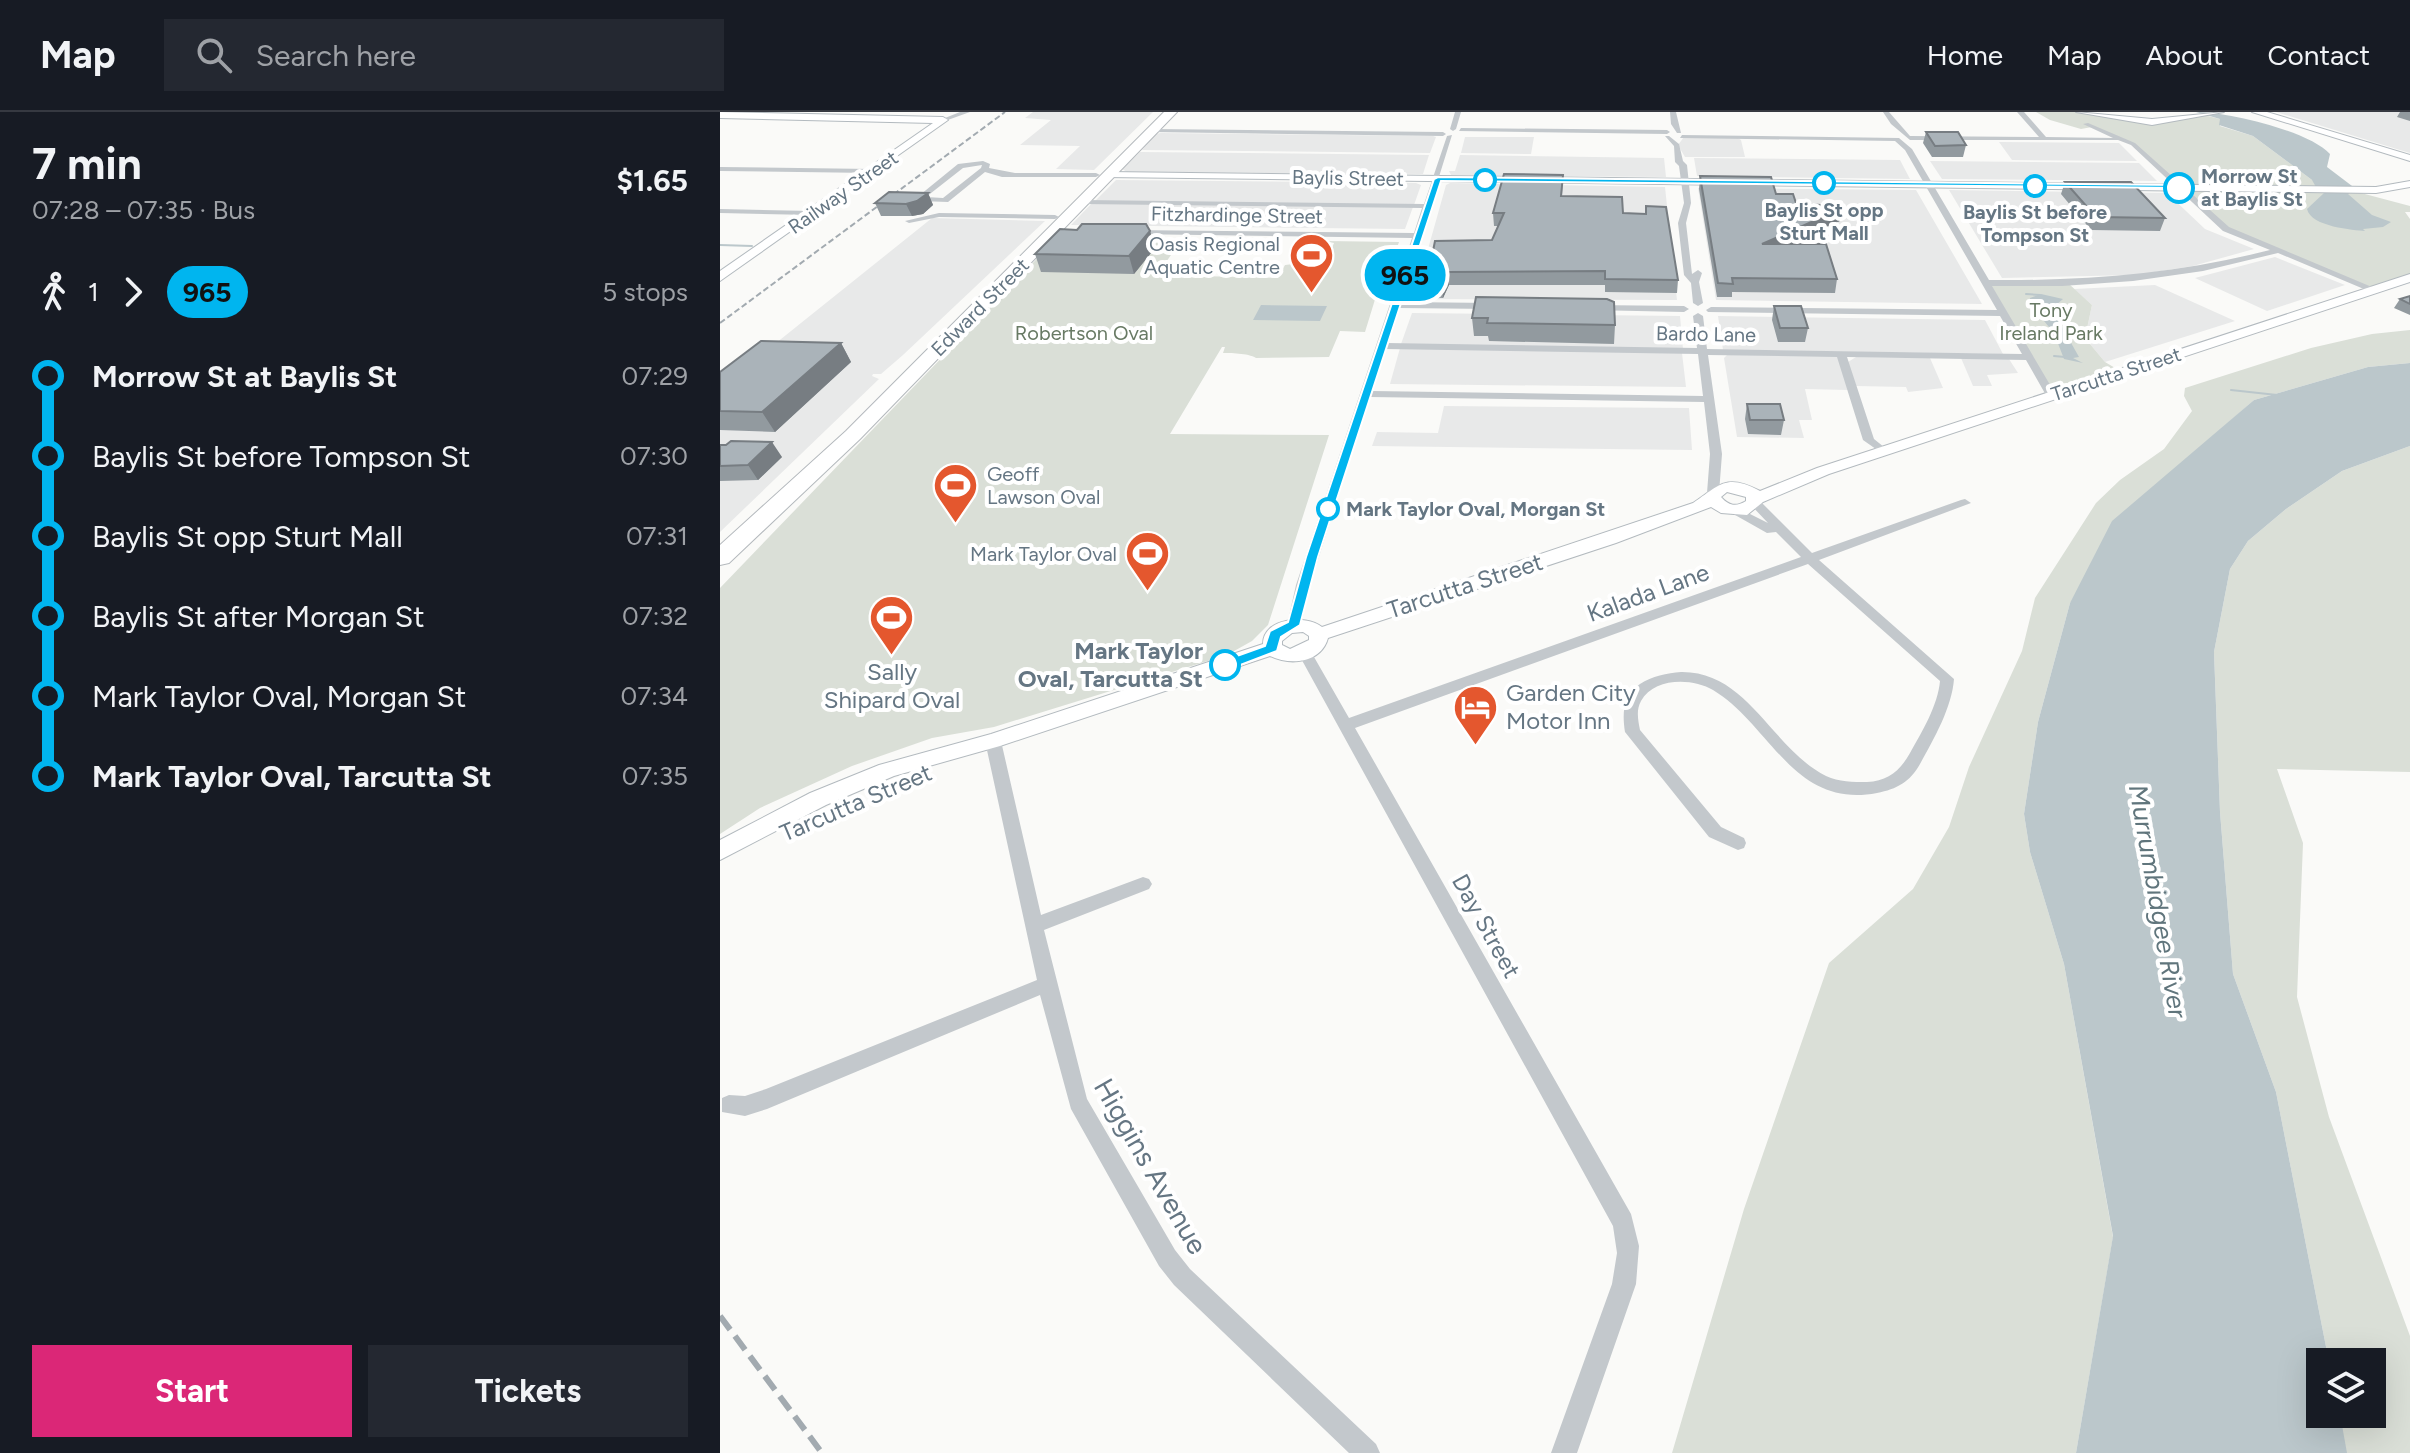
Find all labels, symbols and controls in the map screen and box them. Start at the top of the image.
search box [164,19,724,91]
text: Map [40,32,116,78]
icon: search [192,33,236,77]
text: Search here [256,37,416,74]
text: Home [1927,38,2003,72]
text: Map [2047,38,2102,72]
text: About [2146,38,2223,72]
text: Contact [2267,38,2370,72]
text: 7 min [32,137,142,190]
street label: Railway Street [783,145,903,239]
text: $1.65 [616,162,688,199]
place label: Morrow St at Baylis St [2201,164,2303,211]
street label: Baylis Street [1292,165,1404,191]
unlabelled marker [1474,169,1496,191]
marker: Baylis St opp Sturt Mall [1813,172,1835,194]
marker: Morrow St at Baylis St [2164,173,2194,203]
marker: Baylis St before Tompson St [2024,175,2046,197]
text: 07:28 – 07:35 · Bus [32,194,255,226]
place label: Baylis St opp Sturt Mall [1765,198,1883,245]
place label: Baylis St before Tompson St [1963,200,2107,247]
street label: Fitzhardinge Street [1151,201,1323,229]
place label: Oasis Regional Aquatic Centre [1144,232,1280,279]
sports icon: Oasis Regional Aquatic Centre [1287,232,1335,295]
line badge: 965 [1359,249,1451,301]
street label: Edward Street [926,253,1034,361]
text: 965 [1381,258,1429,292]
icon: walk [32,270,76,314]
icon: forward [111,270,155,314]
text: 965 [183,275,232,309]
text: 1 [88,276,99,308]
text: 5 stops [602,276,688,308]
park label: Tony Ireland Park [1999,298,2103,345]
park label: Robertson Oval [1015,321,1153,345]
street label: Bardo Lane [1656,321,1756,347]
street label: Tarcutta Street [2048,342,2184,406]
text: Morrow St at Baylis St [92,358,397,395]
text: 07:29 [622,360,688,392]
text: Baylis St before Tompson St [92,438,470,475]
text: 07:30 [620,440,688,472]
sports icon: Geoff Lawson Oval [932,461,980,524]
place label: Geoff Lawson Oval [987,462,1100,509]
place label: Mark Taylor Oval, Morgan St [1346,497,1605,521]
marker: Mark Taylor Oval, Morgan St [1317,498,1339,520]
text: Baylis St opp Sturt Mall [92,518,403,555]
text: 07:31 [626,520,688,552]
sports icon: Mark Taylor Oval [1124,530,1172,593]
place label: Mark Taylor Oval [970,542,1117,566]
street label: Tarcutta Street [1383,547,1546,624]
street label: Kalada Lane [1583,557,1713,628]
sports icon: Sally Shipard Oval [868,594,916,657]
text: Baylis St after Morgan St [92,598,425,635]
text: 07:32 [622,600,688,632]
place label: Mark Taylor Oval, Tarcutta St [1018,636,1203,693]
marker: Mark Taylor Oval, Tarcutta St [1210,650,1240,680]
place label: Sally Shipard Oval [824,657,960,714]
text: Mark Taylor Oval, Morgan St [92,678,466,715]
place label: Garden City Motor Inn [1506,678,1636,735]
text: 07:34 [621,680,688,712]
hotel icon: Garden City Motor Inn [1451,683,1499,746]
text: Mark Taylor Oval, Tarcutta St [92,758,492,795]
street label: Tarcutta Street [776,758,936,848]
text: 07:35 [622,760,688,792]
water label: Murrumbidgee River [2122,782,2194,1021]
street label: Day Street [1446,869,1527,983]
street label: Higgins Avenue [1087,1072,1215,1260]
button: Start [32,1345,352,1437]
button: Tickets [368,1345,688,1437]
map controls [2306,1348,2386,1428]
button: layers [2306,1348,2386,1428]

